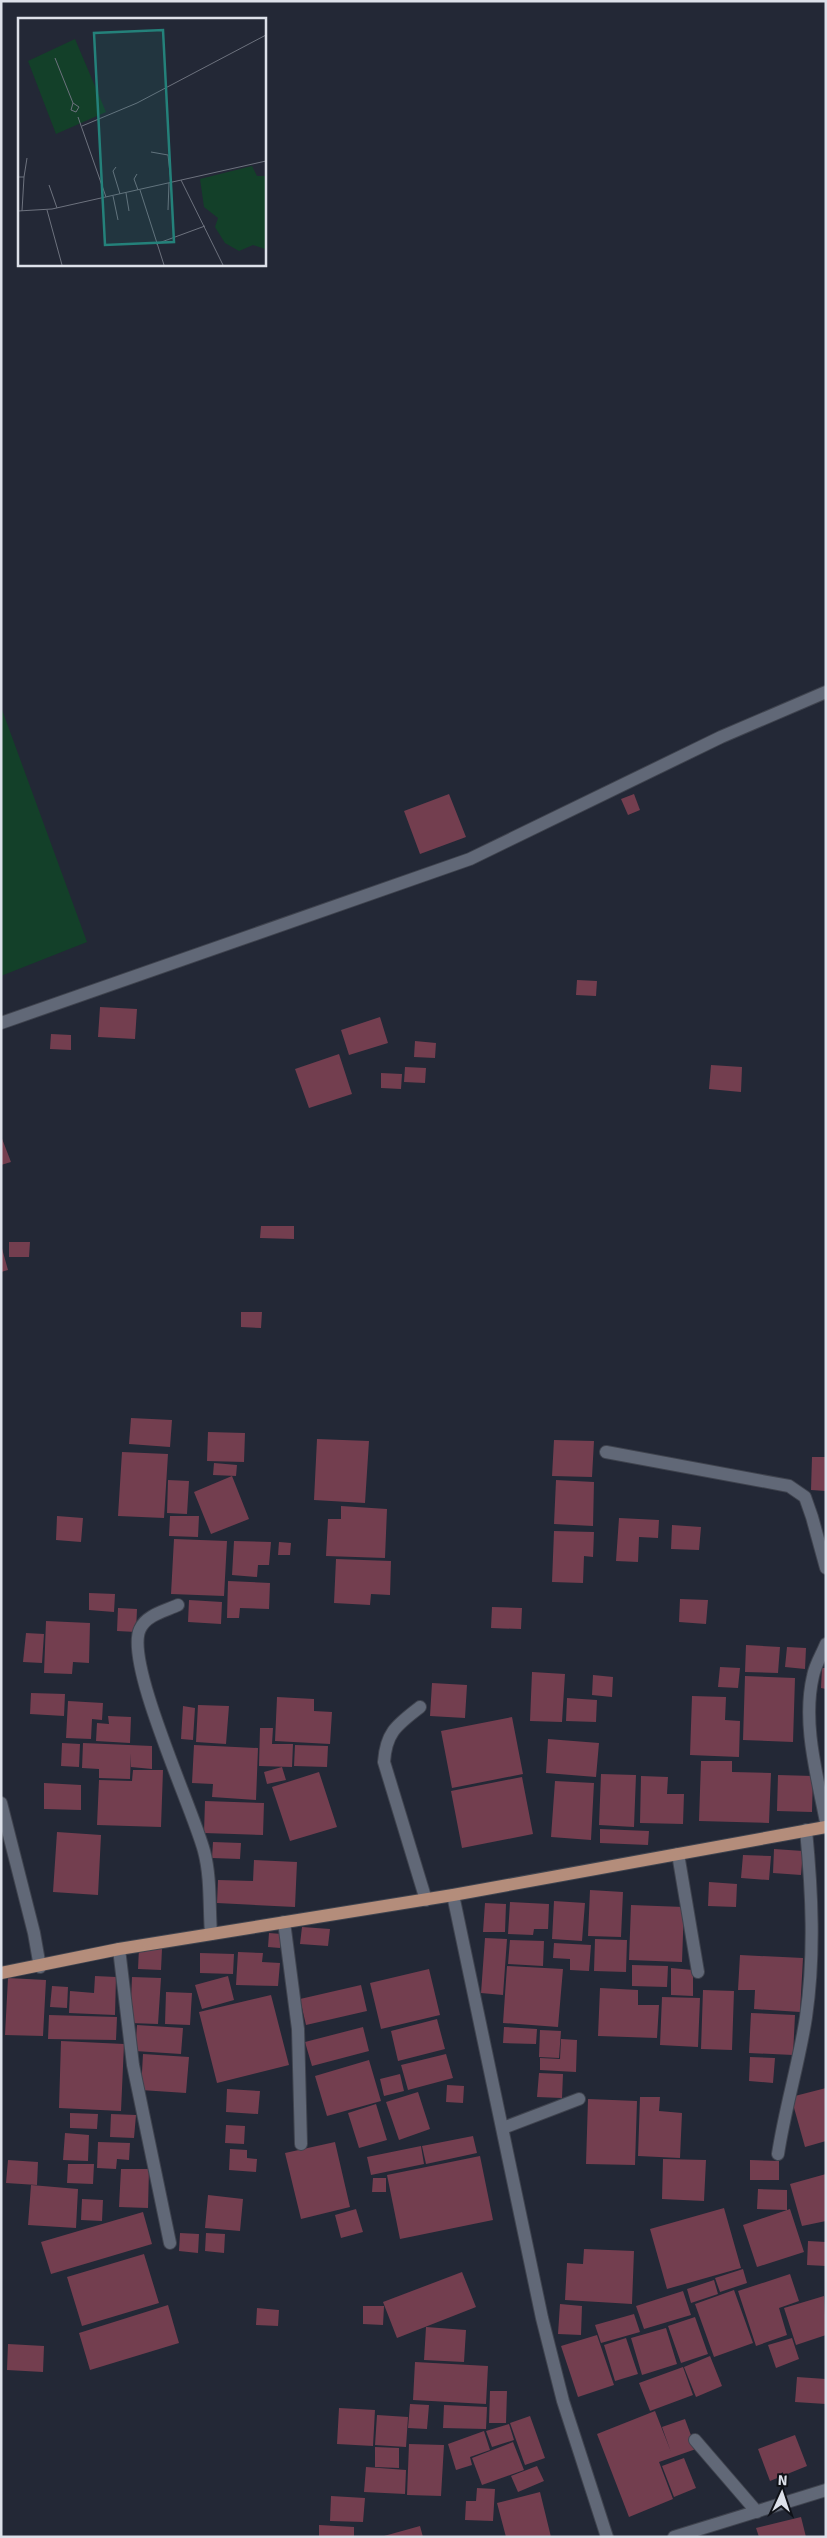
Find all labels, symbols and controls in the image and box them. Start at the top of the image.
inset map [18,18,265,265]
north arrow [757,2468,807,2518]
text: N [777,2472,788,2489]

